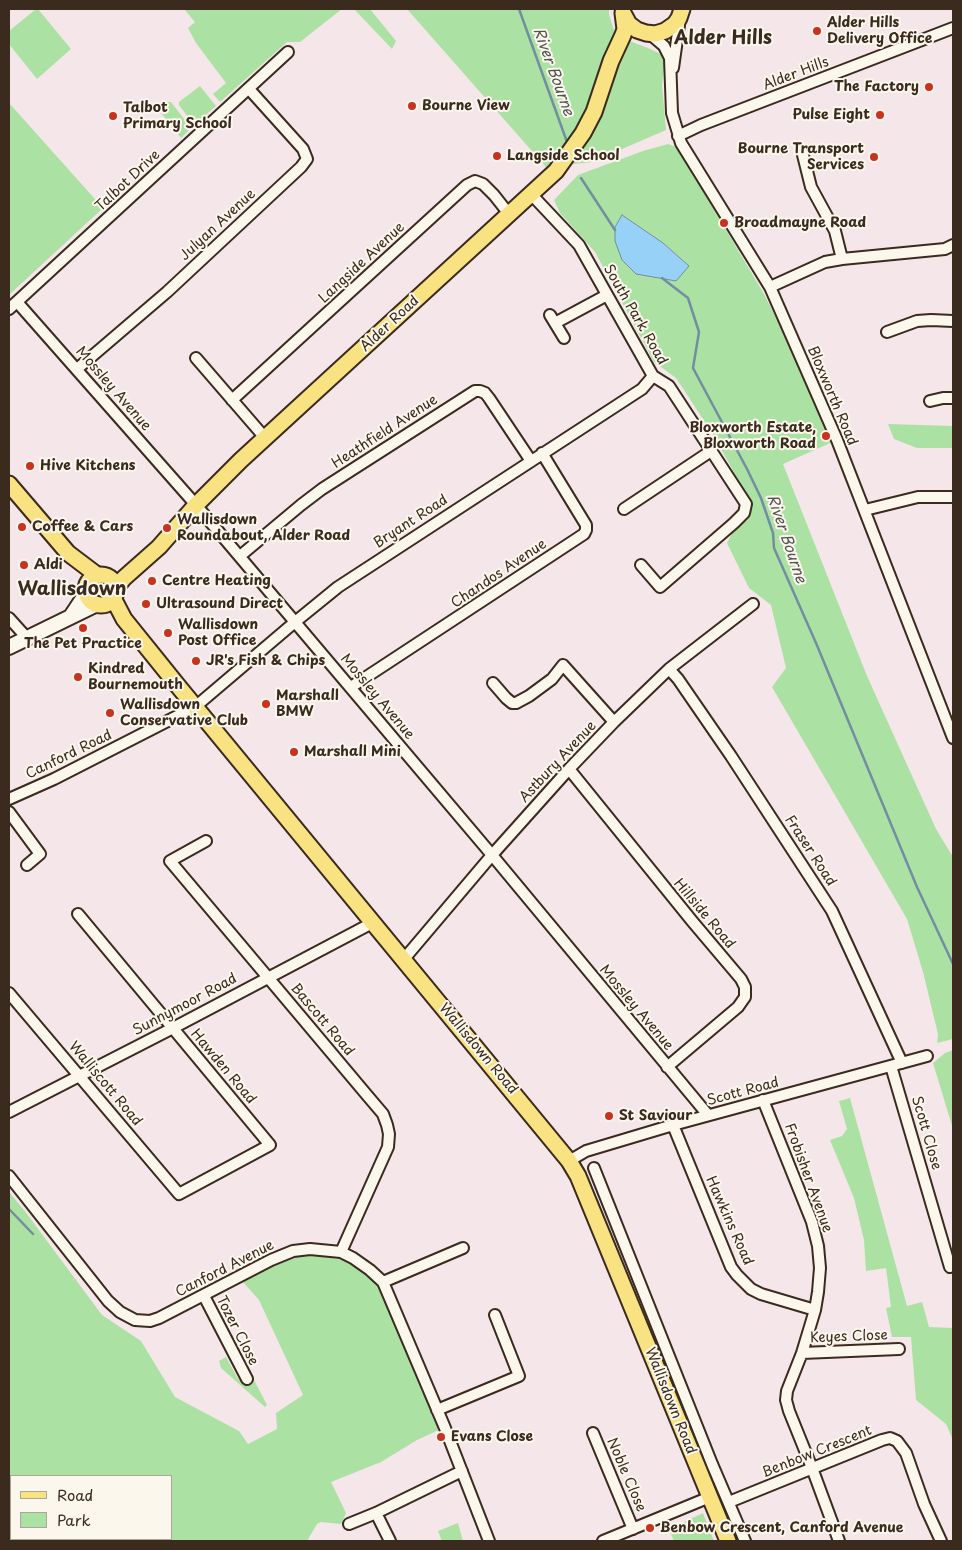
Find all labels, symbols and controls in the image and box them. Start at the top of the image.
place label: Alder Hills Delivery Office [827,15,932,48]
water label: River Bourne [529,25,577,119]
marker: Alder Hills Delivery Office [811,25,823,37]
district label: Alder Hills [674,28,772,50]
street label: Alder Hills [761,54,831,94]
place label: The Factory [834,79,919,95]
marker: The Factory [923,81,935,93]
place label: Bourne View [422,98,510,114]
place label: Talbot Primary School [123,100,232,132]
marker: Bourne View [406,100,418,112]
place label: Pulse Eight [792,107,870,123]
marker: Pulse Eight [874,109,886,121]
marker: Talbot Primary School [107,110,119,122]
place label: Bourne Transport Services [738,141,864,174]
street label: Talbot Drive [92,147,164,215]
place label: Langside School [507,148,620,164]
marker: Langside School [491,150,503,162]
marker: Bourne Transport Services [868,151,880,163]
street label: Julyan Avenue [177,186,259,264]
place label: Broadmayne Road [734,215,866,231]
marker: Broadmayne Road [718,217,730,229]
street label: Langside Avenue [316,219,408,307]
street label: South Park Road [600,262,670,368]
street label: Alder Road [357,293,423,355]
street label: Mossley Avenue [72,343,154,435]
street label: Bloxworth Road [804,344,860,448]
street label: Heathfield Avenue [329,392,441,472]
place label: Bloxworth Estate, Bloxworth Road [689,420,816,452]
marker: Bloxworth Estate, Bloxworth Road [820,430,832,442]
place label: Hive Kitchens [40,458,136,474]
marker: Hive Kitchens [24,460,36,472]
street label: Bryant Road [371,492,451,552]
water label: River Bourne [762,492,810,586]
place label: Wallisdown Roundabout, Alder Road [177,512,350,544]
place label: Coffee & Cars [32,519,133,535]
marker: Coffee & Cars [16,521,28,533]
marker: Wallisdown Roundabout, Alder Road [161,522,173,534]
street label: Chandos Avenue [448,536,550,612]
place label: Aldi [34,557,63,573]
marker: Aldi [18,559,30,571]
place label: Centre Heating [162,573,271,589]
marker: Centre Heating [146,575,158,587]
district label: Wallisdown [18,579,126,601]
place label: Ultrasound Direct [156,596,283,612]
marker: Ultrasound Direct [140,598,152,610]
place label: Wallisdown Post Office [178,617,258,650]
marker: The Pet Practice [77,622,89,634]
marker: Wallisdown Post Office [162,627,174,639]
place label: The Pet Practice [24,636,142,652]
street label: Mossley Avenue [336,651,418,743]
place label: JR's Fish & Chips [206,653,325,669]
marker: JR's Fish & Chips [190,655,202,667]
place label: Kindred Bournemouth [88,661,183,694]
marker: Kindred Bournemouth [72,671,84,683]
place label: Marshall BMW [276,688,339,720]
place label: Wallisdown Conservative Club [120,697,248,730]
marker: Marshall BMW [260,698,272,710]
marker: Wallisdown Conservative Club [104,707,116,719]
street label: Astbury Avenue [516,718,600,806]
street label: Canford Road [23,727,115,783]
place label: Marshall Mini [304,744,401,760]
marker: Marshall Mini [288,746,300,758]
street label: Fraser Road [781,812,839,890]
street label: Hillside Road [670,876,738,952]
street label: Mossley Avenue [595,962,677,1054]
street label: Sunnymoor Road [130,970,240,1040]
street label: Bascott Road [287,980,357,1060]
street label: Wallisdown Road [435,1000,521,1098]
street label: Hawden Road [187,1026,259,1108]
street label: Walliscott Road [65,1038,145,1130]
street label: Scott Road [705,1074,781,1110]
street label: Scott Close [907,1094,945,1172]
place label: St Saviour [619,1108,692,1124]
marker: St Saviour [603,1110,615,1122]
street label: Frobisher Avenue [780,1121,836,1235]
street label: Hawkins Road [702,1174,756,1268]
street label: Canford Avenue [173,1237,277,1301]
street label: Tozer Close [212,1294,262,1368]
street label: Keyes Close [810,1327,888,1347]
street label: Wallisdown Road [641,1345,699,1457]
street label: Benbow Crescent [760,1422,874,1482]
place label: Evans Close [451,1429,533,1445]
marker: Evans Close [435,1431,447,1443]
street label: Noble Close [603,1436,649,1514]
legend [10,1475,172,1540]
text: Road [57,1483,93,1506]
text: Park [57,1508,91,1531]
place label: Benbow Crescent, Canford Avenue [660,1520,904,1536]
marker: Benbow Crescent, Canford Avenue [644,1522,656,1534]

